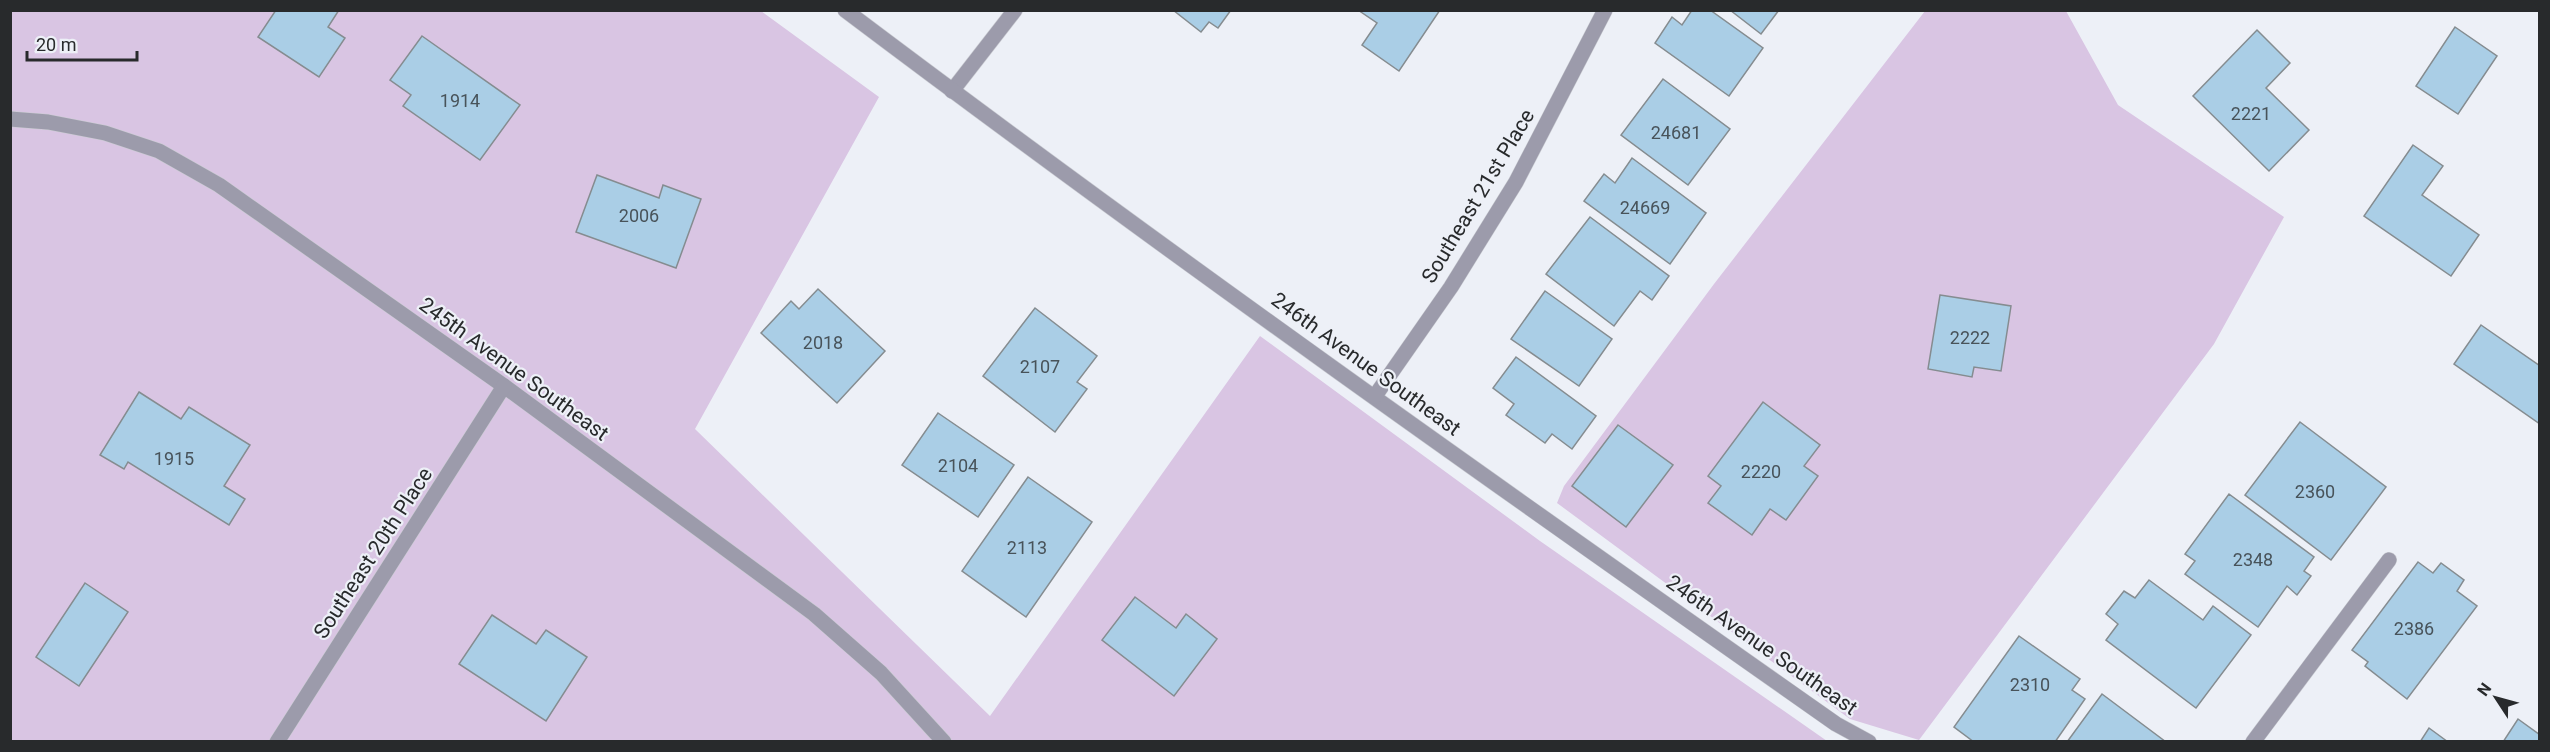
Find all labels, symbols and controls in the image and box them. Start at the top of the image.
scale bar [27,24,136,62]
text: 20 m [36,34,76,55]
house number: 1914 [440,90,480,111]
house number: 2221 [2231,103,2271,124]
street label: Southeast 21st Place [1417,105,1539,287]
house number: 24681 [1651,122,1701,143]
house number: 24669 [1620,197,1670,218]
house number: 2006 [619,205,659,226]
street label: 246th Avenue Southeast [1267,287,1465,441]
street label: 245th Avenue Southeast [415,292,613,446]
house number: 2222 [1950,327,1990,348]
house number: 2018 [803,332,843,353]
house number: 2107 [1020,356,1060,377]
house number: 1915 [154,448,194,469]
house number: 2104 [938,455,978,476]
house number: 2220 [1741,461,1781,482]
street label: Southeast 20th Place [309,463,437,643]
house number: 2360 [2295,481,2335,502]
house number: 2113 [1007,537,1047,558]
house number: 2348 [2233,549,2273,570]
street label: 246th Avenue Southeast [1662,570,1862,720]
house number: 2386 [2394,618,2434,639]
north arrow [2466,668,2526,728]
house number: 2310 [2010,674,2050,695]
text: N [2473,679,2495,700]

